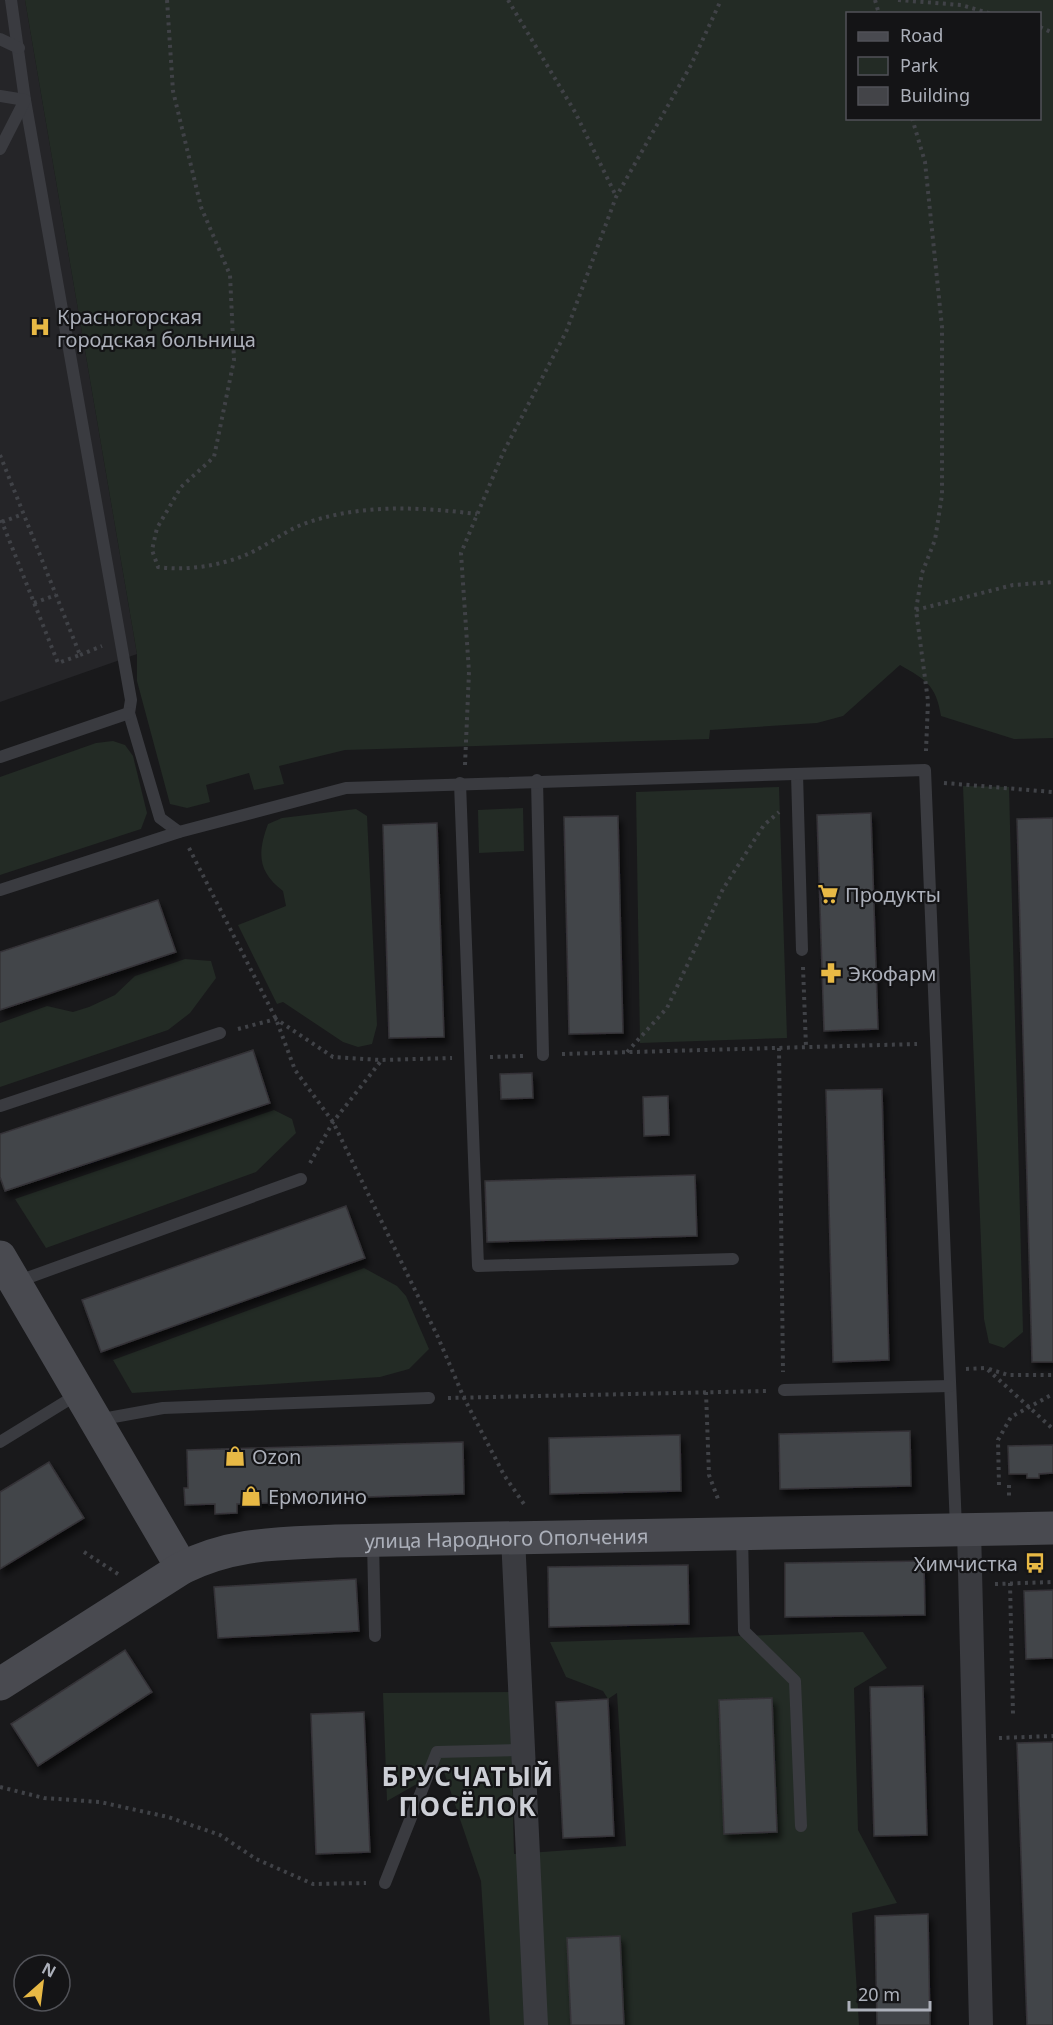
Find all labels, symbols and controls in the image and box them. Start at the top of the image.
legend [846,12,1041,120]
text: Road [900,23,943,47]
text: Park [900,53,938,77]
text: Building [900,83,970,107]
place label: Красногорская городская больница [57,303,256,353]
hospital icon: Красногорская городская больница [28,315,52,339]
place label: Продукты [845,881,941,908]
supermarket icon: Продукты [816,882,840,906]
place label: Экофарм [848,960,936,987]
pharmacy icon: Экофарм [819,961,843,985]
place label: Ozon [252,1443,301,1470]
shop icon: Ozon [223,1444,247,1468]
place label: Ермолино [268,1483,367,1510]
shop icon: Ермолино [239,1484,263,1508]
street label: улица Народного Ополчения [364,1522,649,1554]
place label: Химчистка [914,1550,1018,1577]
bus stop icon: Химчистка [1023,1551,1047,1575]
district label: БРУСЧАТЫЙ ПОСЁЛОК [382,1758,554,1824]
north arrow [12,1953,72,2013]
text: N [38,1957,60,1983]
scale bar [849,1974,930,2012]
text: 20 m [858,1982,900,2006]

